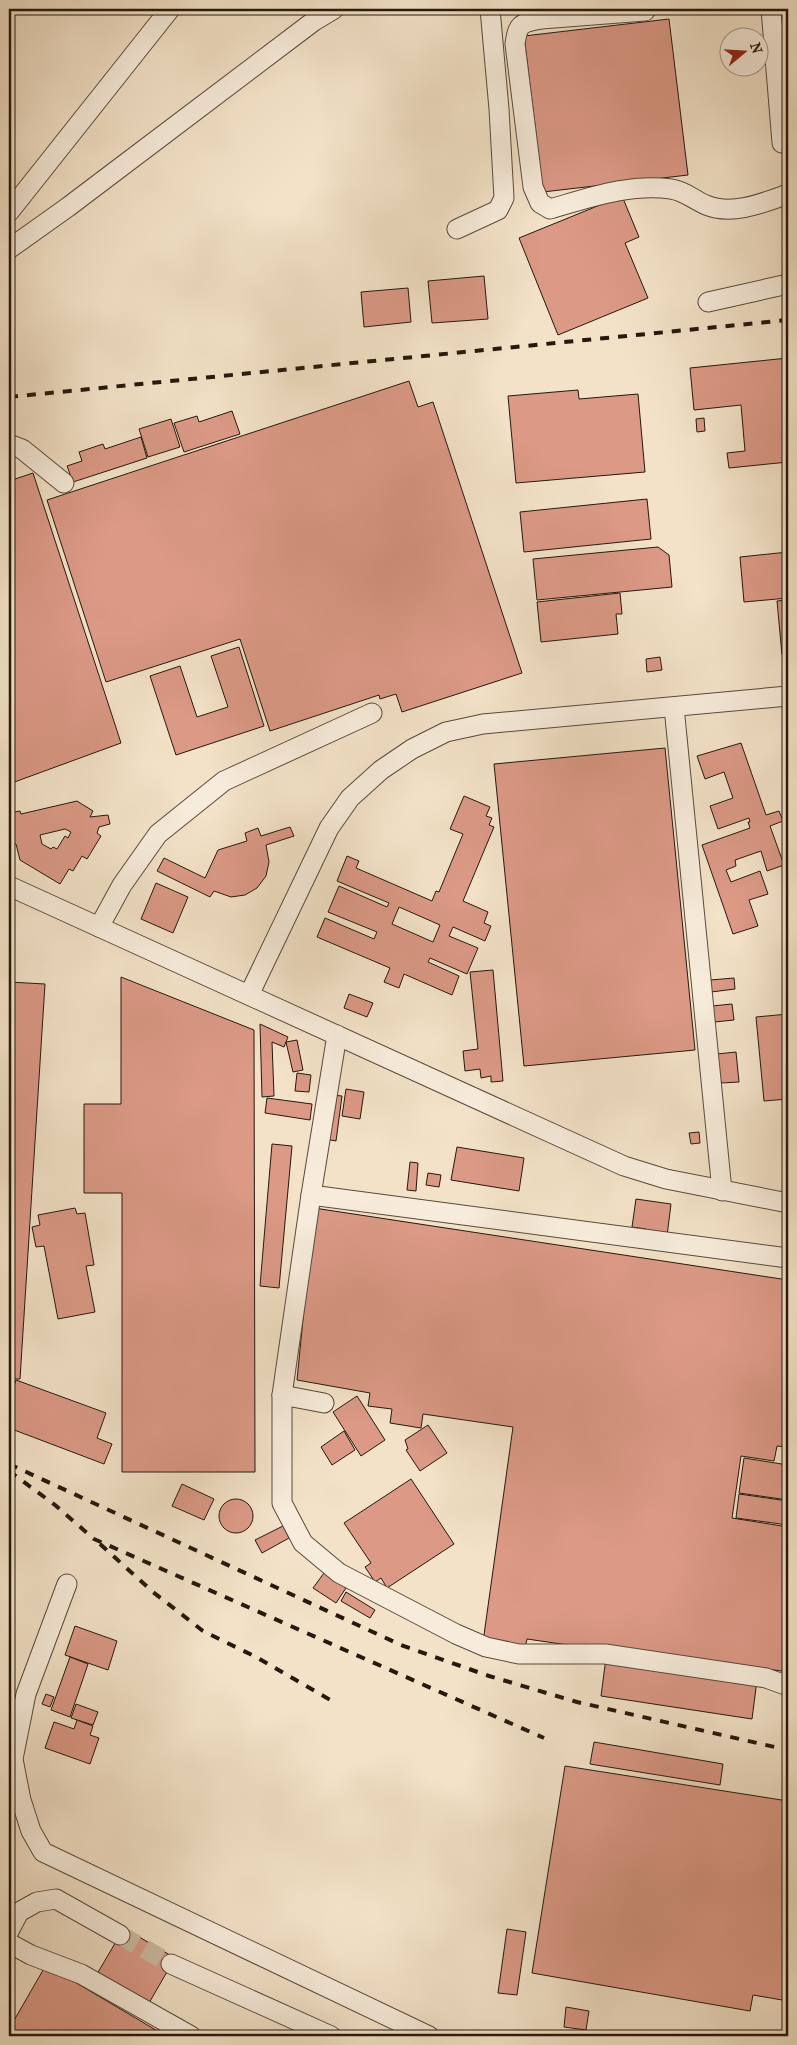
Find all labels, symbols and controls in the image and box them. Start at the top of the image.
north arrow [720,28,770,78]
text: N [746,40,766,56]

